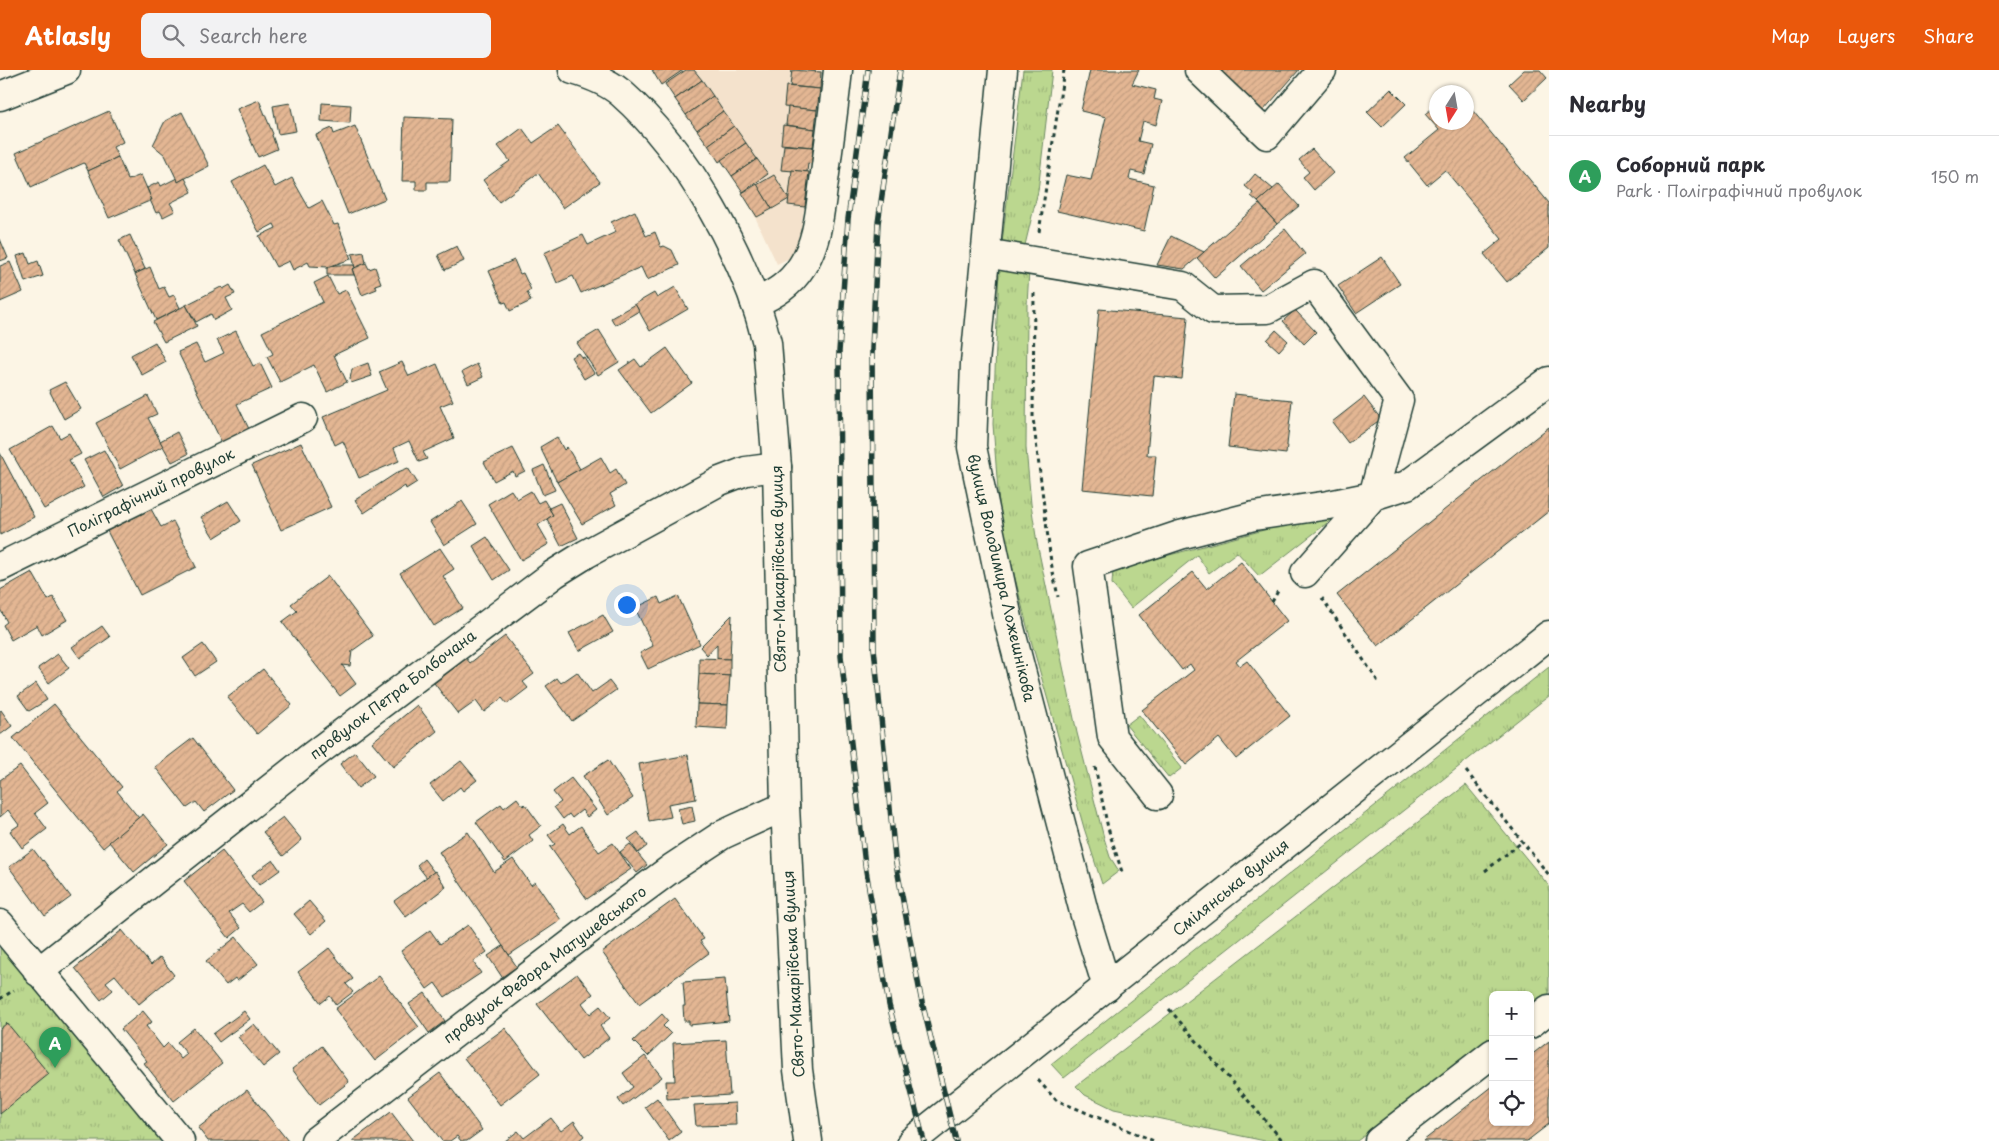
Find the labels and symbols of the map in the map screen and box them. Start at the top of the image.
north arrow [1429,85,1474,130]
street label: Поліграфічний провулок [63,441,238,542]
street label: вулиця Володимира Ложешнікова [963,451,1042,704]
street label: Свято-Макаріївська вулиця [764,465,791,673]
your location [614,592,640,618]
street label: провулок Петра Болбочана [304,623,481,764]
street label: Смілянська вулиця [1167,833,1293,941]
street label: Свято-Макаріївська вулиця [776,870,809,1078]
street label: провулок Федора Матушевського [437,879,651,1048]
pin: A [39,1027,71,1068]

